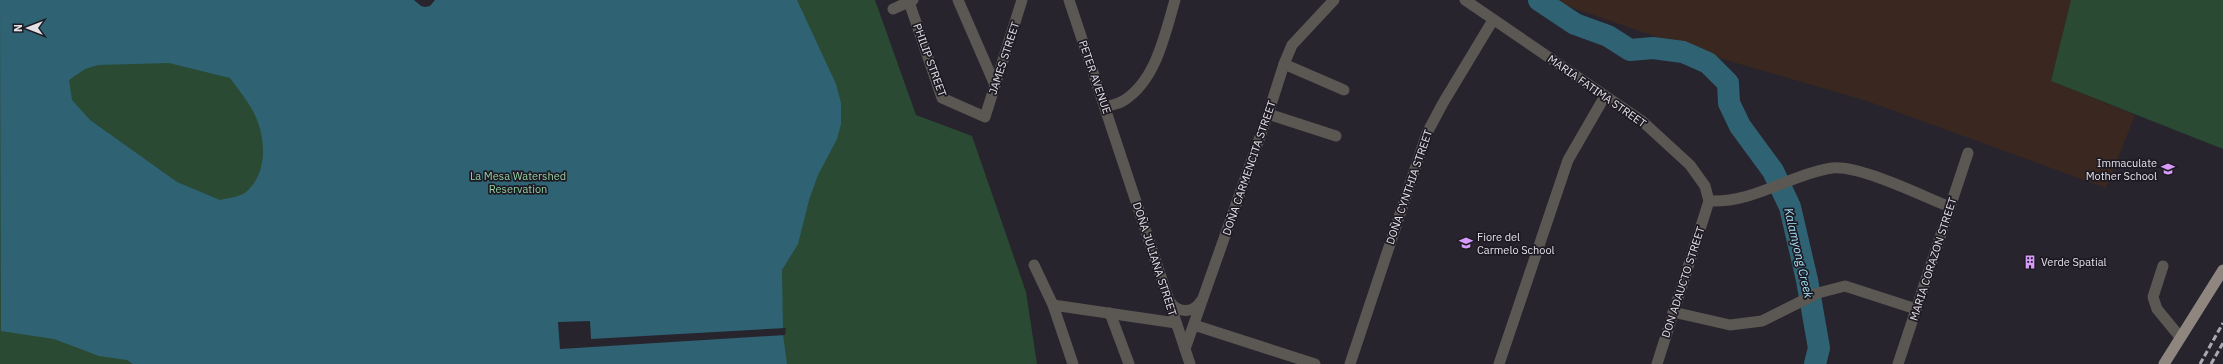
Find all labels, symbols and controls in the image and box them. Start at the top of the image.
north arrow [8,8,48,48]
street label: JAMES STREET [986,19,1023,96]
street label: PHILIP STREET [910,22,950,99]
text: N [11,24,25,32]
street label: PETER AVENUE [1076,38,1114,116]
street label: MARIA FATIMA STREET [1545,52,1649,131]
street label: DOÑA CARMENCITA STREET [1219,98,1279,237]
street label: DOÑA CYNTHIA STREET [1383,127,1435,246]
place label: Immaculate Mother School [2086,156,2157,183]
school or university icon: Immaculate Mother School [2160,161,2176,177]
park label: La Mesa Watershed Reservation [470,169,566,196]
street label: MARIA CORAZON STREET [1906,195,1960,322]
street label: DOÑA JULIANA STREET [1130,200,1180,318]
water label: Kalamyong Creek [1781,206,1817,300]
street label: DON ADAUCTO STREET [1658,224,1708,339]
place label: Fiore del Carmelo School [1477,230,1555,257]
school or university icon: Fiore del Carmelo School [1458,235,1474,251]
building icon: Verde Spatial [2022,254,2038,270]
place label: Verde Spatial [2041,255,2107,269]

